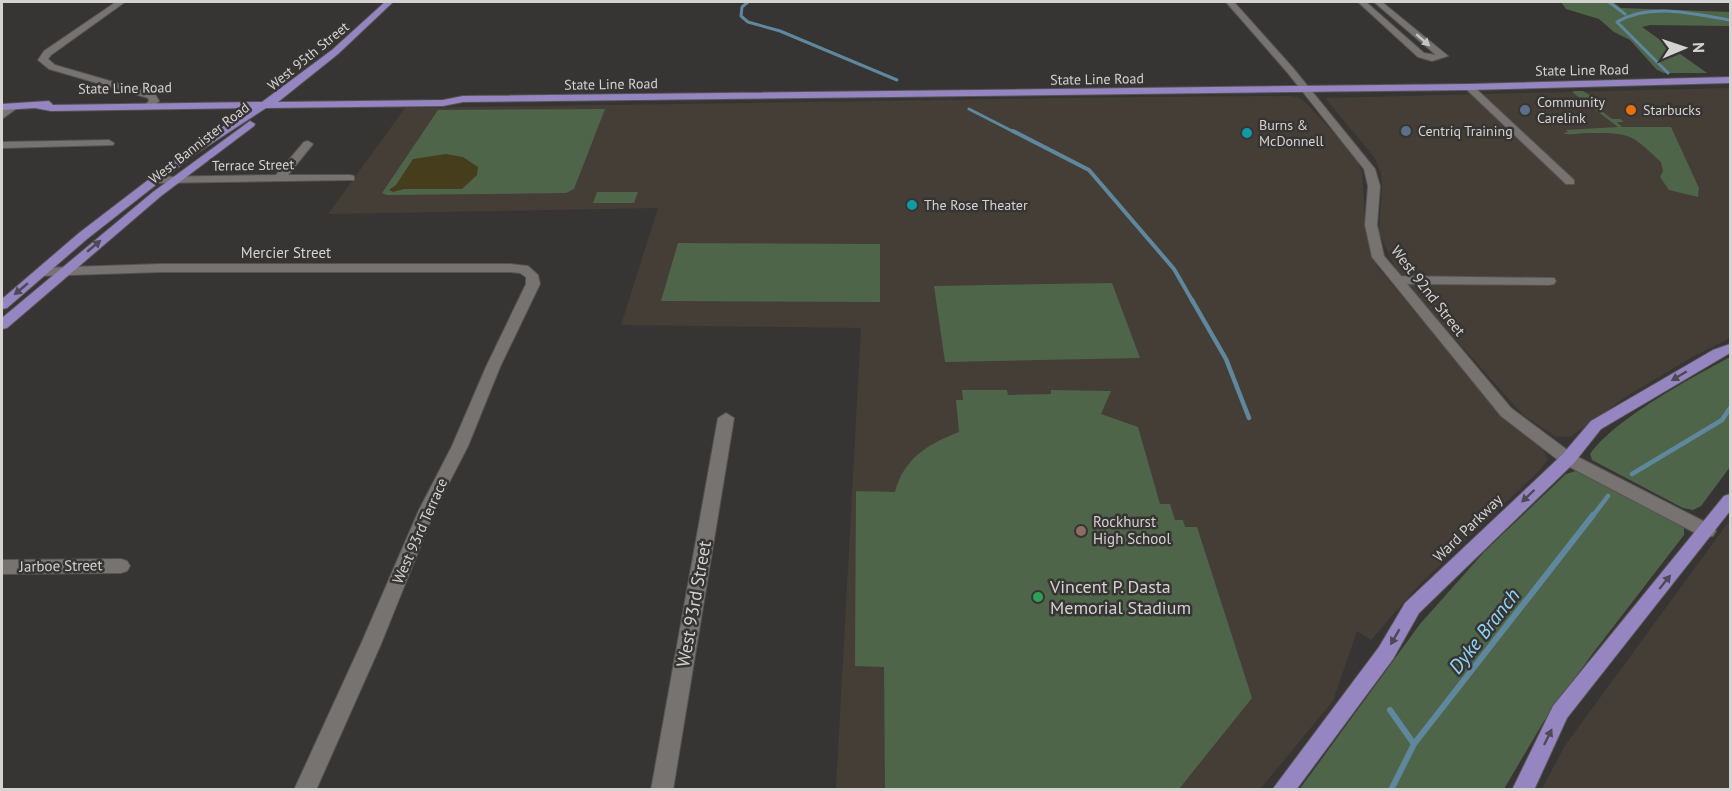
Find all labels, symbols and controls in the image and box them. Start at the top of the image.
street label: West 95th Street [264,17,353,94]
north arrow [1654,18,1714,78]
one-way arrow [1415,33,1431,46]
text: N [1689,42,1709,53]
street label: State Line Road [1535,60,1629,80]
street label: State Line Road [1050,69,1144,89]
street label: State Line Road [564,74,658,94]
street label: State Line Road [78,78,172,98]
place label: Community Carelink [1537,93,1605,127]
street label: West Bannister Road [145,98,253,188]
place label: Starbucks [1643,101,1701,119]
marker: Community Carelink [1518,103,1532,117]
marker: Starbucks [1624,103,1638,117]
place label: Burns & McDonnell [1259,116,1324,150]
place label: Centriq Training [1418,122,1513,140]
marker: Centriq Training [1399,124,1413,138]
marker: Burns & McDonnell [1240,126,1254,140]
street label: Terrace Street [212,155,294,175]
place label: The Rose Theater [924,196,1028,214]
marker: The Rose Theater [905,198,919,212]
one-way arrow [86,240,101,253]
street label: West 92nd Street [1387,242,1470,340]
street label: Mercier Street [241,243,331,262]
one-way arrow [14,282,29,295]
one-way arrow [1670,371,1687,381]
street label: West 93rd Terrace [388,475,451,587]
one-way arrow [1522,489,1536,503]
street label: Ward Parkway [1429,490,1506,566]
place label: Rockhurst High School [1093,512,1171,548]
marker: Rockhurst High School [1074,524,1088,538]
street label: West 93rd Street [671,539,716,669]
street label: Jarboe Street [18,555,103,576]
one-way arrow [1659,574,1672,590]
place label: Vincent P. Dasta Memorial Stadium [1049,575,1191,619]
water label: Dyke Branch [1443,583,1525,679]
marker: Vincent P. Dasta Memorial Stadium [1031,590,1045,604]
one-way arrow [1390,629,1400,646]
one-way arrow [1544,728,1553,745]

